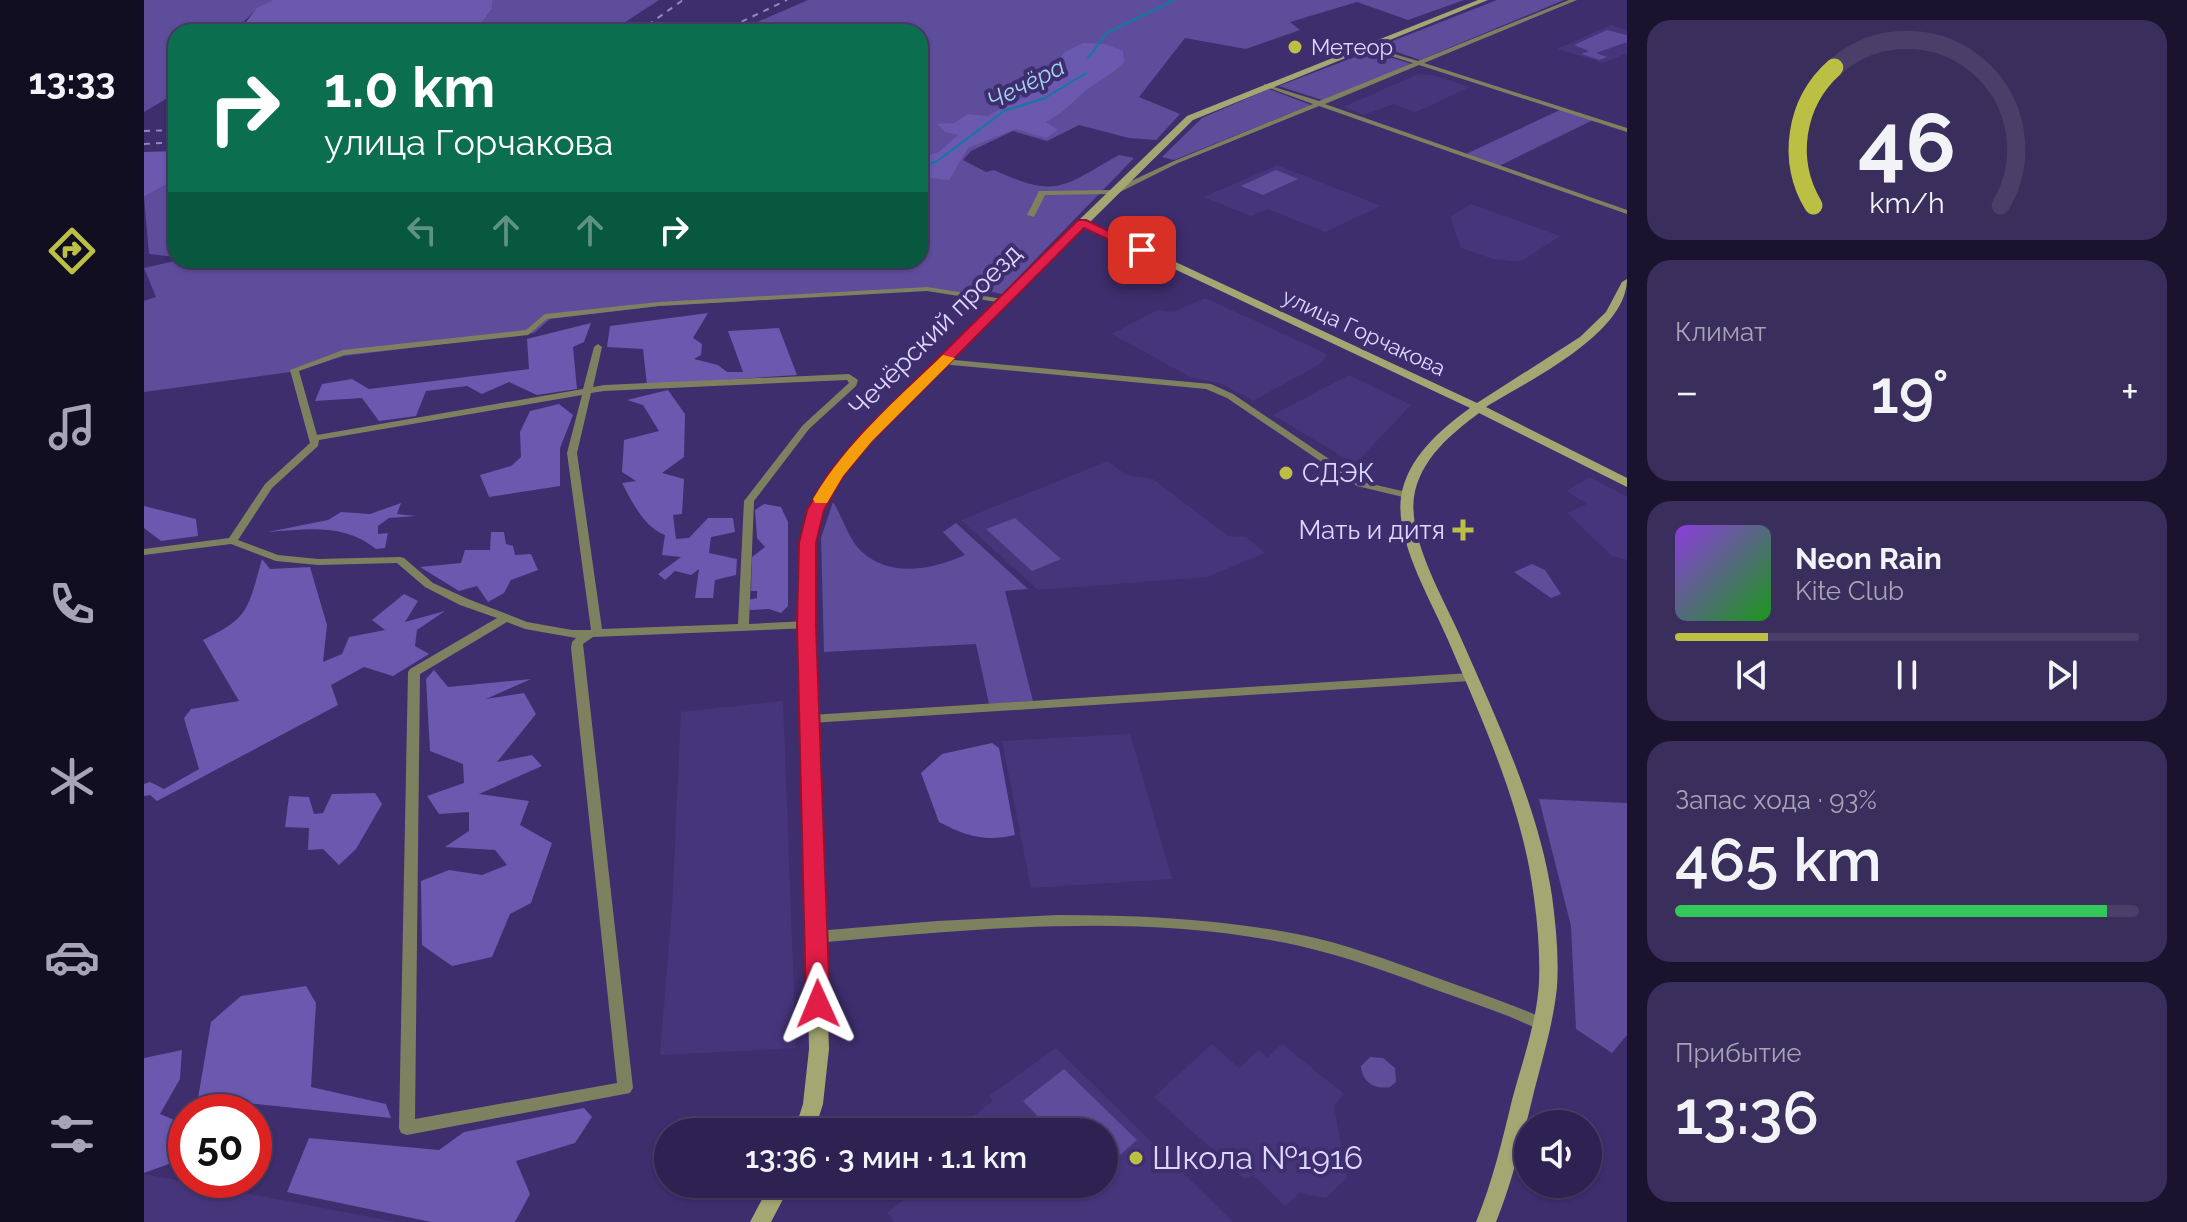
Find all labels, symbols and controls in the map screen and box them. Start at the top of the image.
place label: Метеор [1311,34,1393,60]
marker: Метеор [1286,38,1304,56]
water label: Чечёра [982,52,1069,115]
text: 1.0 km [324,54,495,120]
icon: right [192,56,296,160]
text: 13:33 [29,60,115,102]
text: 46 [1858,94,1956,191]
text: улица Горчакова [324,121,613,163]
text: km/h [1869,186,1945,220]
icon: left [400,208,444,252]
icon: ahead [484,208,528,252]
icon: ahead [568,208,612,252]
icon: right [652,208,696,252]
pin [1108,216,1176,284]
icon: directions [44,223,100,279]
icon: arrive [1120,228,1164,272]
street label: Чечёрский проезд [843,238,1027,422]
street label: улица Горчакова [1278,283,1450,381]
text: Климат [1675,317,1766,347]
text: 19° [1870,357,1949,427]
text: − [1675,366,1699,417]
text: + [2121,366,2139,417]
icon: music [44,399,100,455]
place label: СДЭК [1302,458,1374,488]
marker: СДЭК [1277,464,1295,482]
place label: Мать и дитя [1298,515,1445,545]
marker: Мать и дитя [1452,519,1474,541]
text: Neon Rain [1795,541,1942,576]
icon: phone [44,576,100,632]
text: Kite Club [1795,576,1904,606]
icon: previous [1730,653,1774,697]
icon: pause [1885,653,1929,697]
icon: next [2040,653,2084,697]
icon: climate [44,753,100,809]
text: Запас хода · 93% [1675,785,1877,815]
text: 465 km [1675,825,1882,895]
icon: car [44,929,100,985]
position arrow [776,962,860,1046]
text: Прибытие [1675,1038,1802,1068]
text: 13:36 [1675,1078,1819,1148]
speed limit sign: 50 [168,1094,272,1198]
icon: filters [44,1106,100,1162]
map controls [1514,1110,1602,1198]
button: sound [1514,1110,1602,1198]
place label: Школа №1916 [1152,1139,1363,1176]
text: 13:36 · 3 мин · 1.1 km [745,1140,1027,1175]
marker: Школа №1916 [1127,1149,1145,1167]

